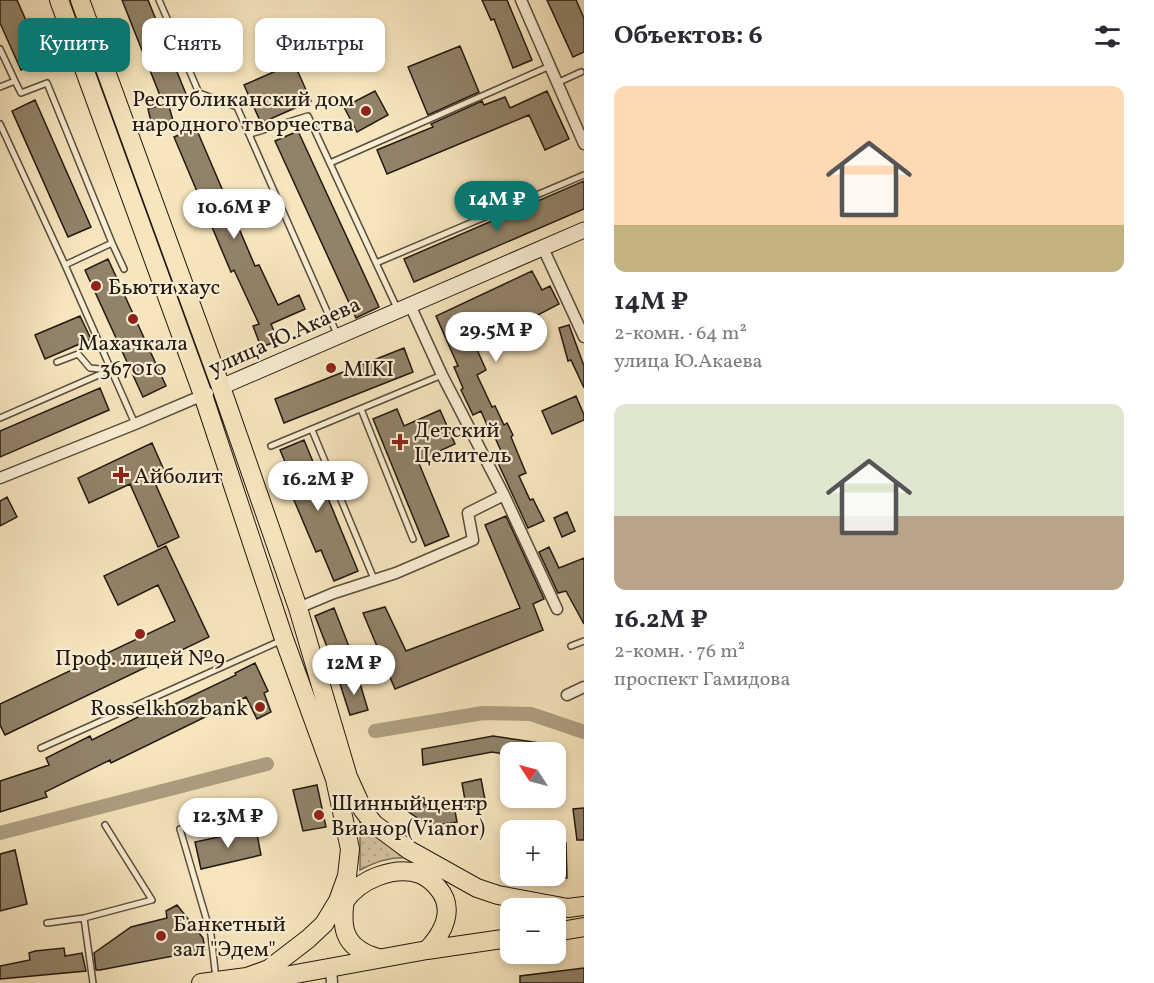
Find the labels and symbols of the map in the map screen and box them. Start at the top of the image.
place label: Республиканский дом народного творчества [132,85,354,141]
marker: Республиканский дом народного творчества [359,104,373,118]
pin: 14M ₽ [455,181,539,232]
pin: 10.6M ₽ [179,189,289,240]
place label: Бьюти хаус [108,273,221,304]
marker: Бьюти хаус [89,279,103,293]
street label: улица Ю.Акаева [204,290,366,385]
marker: Махачкала 367010 [126,312,140,326]
pin: 29.5M ₽ [441,312,551,363]
place label: Махачкала 367010 [78,329,188,385]
place label: MIKI [343,355,394,386]
marker: MIKI [324,361,338,375]
place label: Детский Целитель [414,416,512,472]
marker: Детский Целитель [391,433,409,451]
pin: 16.2M ₽ [263,461,373,512]
place label: Айболит [134,462,223,493]
marker: Айболит [112,466,130,484]
marker: Проф. лицей №9 [133,627,147,641]
place label: Проф. лицей №9 [55,644,225,675]
pin: 12M ₽ [312,645,396,696]
place label: Rosselkhozbank [90,694,248,725]
marker: Rosselkhozbank [253,700,267,714]
north arrow [500,742,566,808]
place label: Шинный центр Вианор(Vianor) [331,789,488,845]
pin: 12.3M ₽ [173,798,283,849]
marker: Шинный центр Вианор(Vianor) [312,808,326,822]
place label: Банкетный зал "Эдем" [173,910,286,966]
marker: Банкетный зал "Эдем" [154,929,168,943]

